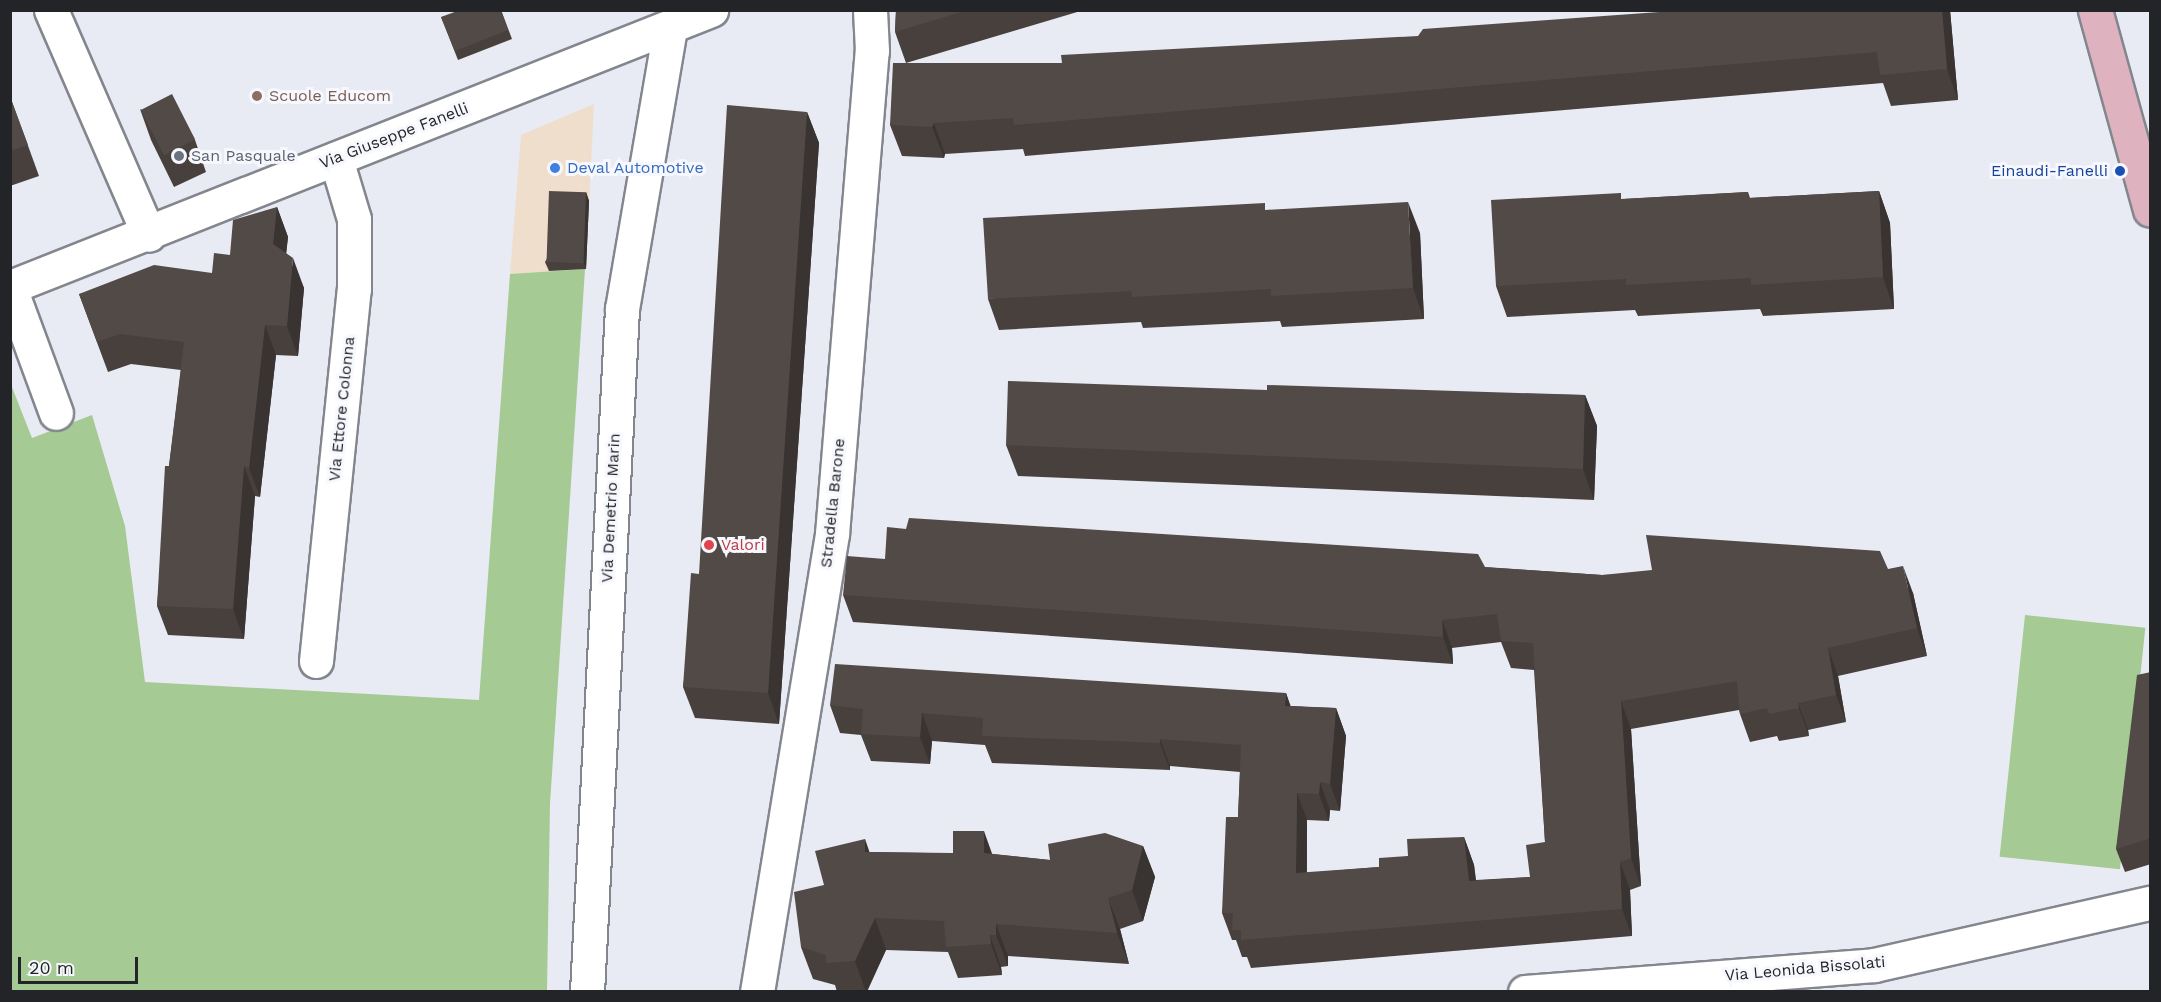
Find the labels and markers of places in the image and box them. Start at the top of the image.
place label: Scuole Educom [269,86,391,106]
marker: Scuole Educom [250,89,264,103]
place label: San Pasquale [191,146,296,166]
marker: San Pasquale [172,149,186,163]
place label: Deval Automotive [567,158,705,178]
marker: Deval Automotive [548,161,562,175]
place label: Einaudi-Fanelli [1991,161,2108,181]
marker: Einaudi-Fanelli [2113,164,2127,178]
place label: Valori [721,535,765,555]
marker: Valori [702,538,716,552]

